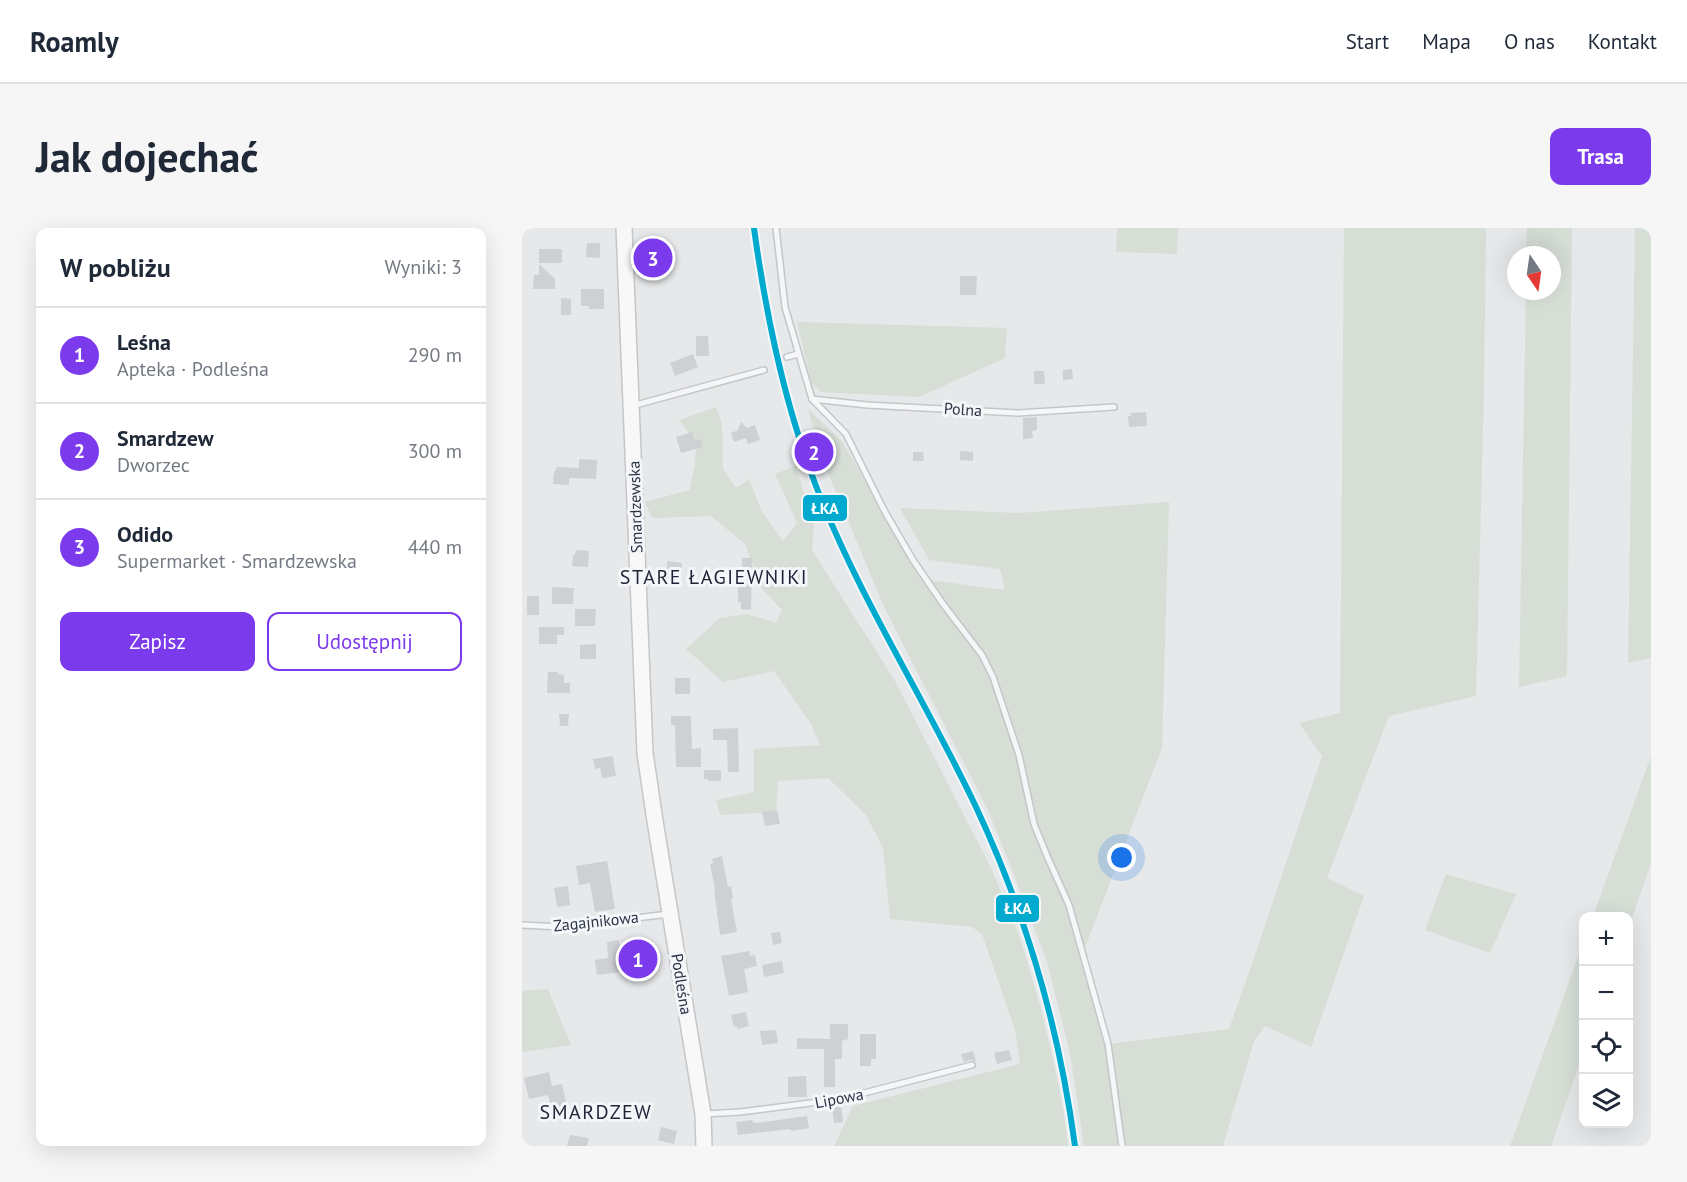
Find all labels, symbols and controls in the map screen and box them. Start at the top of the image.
text: Roamly [30,23,119,60]
text: Start [1346,28,1389,55]
text: Mapa [1422,28,1471,55]
text: O nas [1504,28,1555,55]
text: Kontakt [1588,28,1657,55]
button: Trasa [1550,128,1651,185]
text: Jak dojechać [36,129,259,184]
pin: 3 [634,236,672,280]
north arrow [1507,246,1561,300]
text: W pobliżu [60,251,171,284]
text: Wyniki: 3 [385,254,462,280]
text: Leśna [117,328,171,356]
text: 1 [74,342,85,368]
text: 290 m [408,342,462,368]
text: Apteka · Podleśna [117,356,269,382]
street label: Polna [943,398,983,420]
text: Smardzew [117,424,214,452]
pin: 2 [794,430,834,474]
text: 2 [74,438,85,464]
text: 300 m [408,438,462,464]
text: Dworzec [117,452,190,478]
street label: Smardzewska [623,460,647,554]
line badge: ŁKA [802,494,848,522]
text: ŁKA [811,498,839,518]
text: Odido [117,520,173,548]
text: 3 [74,534,85,560]
text: 440 m [408,534,462,560]
text: Supermarket · Smardzewska [117,548,357,574]
district label: STARE ŁAGIEWNIKI [620,564,808,590]
button: Zapisz [60,612,255,671]
button: Udostępnij [267,612,462,671]
your location [1107,843,1136,872]
line badge: ŁKA [995,894,1040,923]
text: ŁKA [1004,898,1032,918]
street label: Zagajnikowa [552,907,640,935]
map controls [1579,912,1633,1128]
button: + [1579,912,1633,966]
pin: 1 [618,936,658,982]
street label: Podleśna [667,952,697,1016]
button: − [1579,966,1633,1020]
button: locate [1579,1020,1633,1074]
button: layers [1579,1074,1633,1128]
street label: Lipowa [813,1083,865,1113]
district label: SMARDZEW [540,1099,652,1125]

